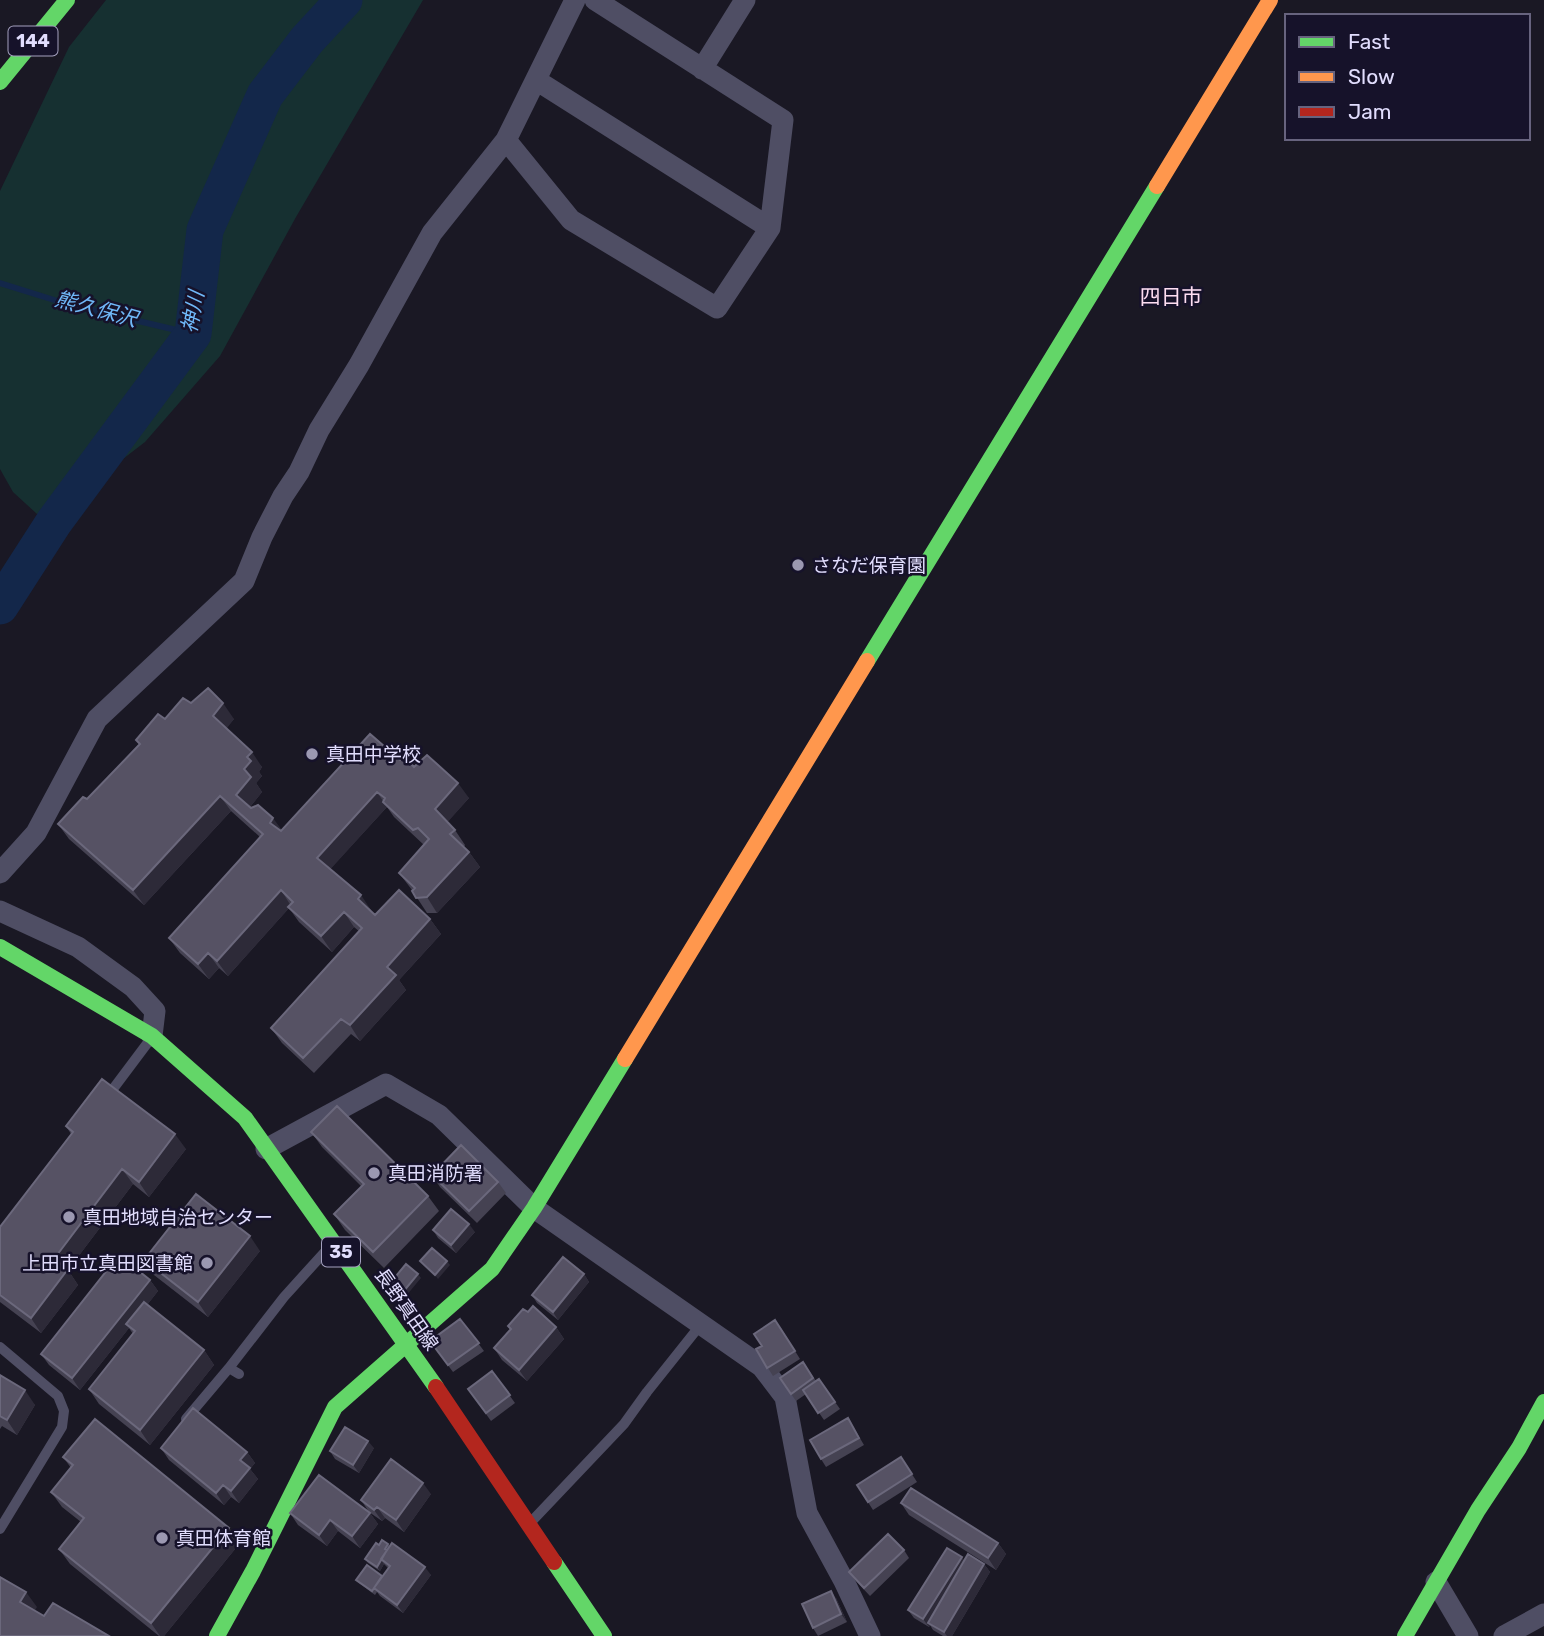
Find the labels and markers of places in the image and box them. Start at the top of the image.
place label: さなだ保育園 [812,554,926,577]
marker: さなだ保育園 [790,557,806,573]
place label: 真田中学校 [326,743,421,766]
marker: 真田中学校 [304,746,320,762]
place label: 真田消防署 [388,1162,483,1185]
marker: 真田消防署 [366,1165,382,1181]
place label: 真田地域自治センター [83,1206,273,1229]
marker: 真田地域自治センター [61,1209,77,1225]
place label: 上田市立真田図書館 [22,1252,193,1275]
marker: 上田市立真田図書館 [199,1255,215,1271]
place label: 真田体育館 [176,1527,271,1550]
marker: 真田体育館 [154,1530,170,1546]

